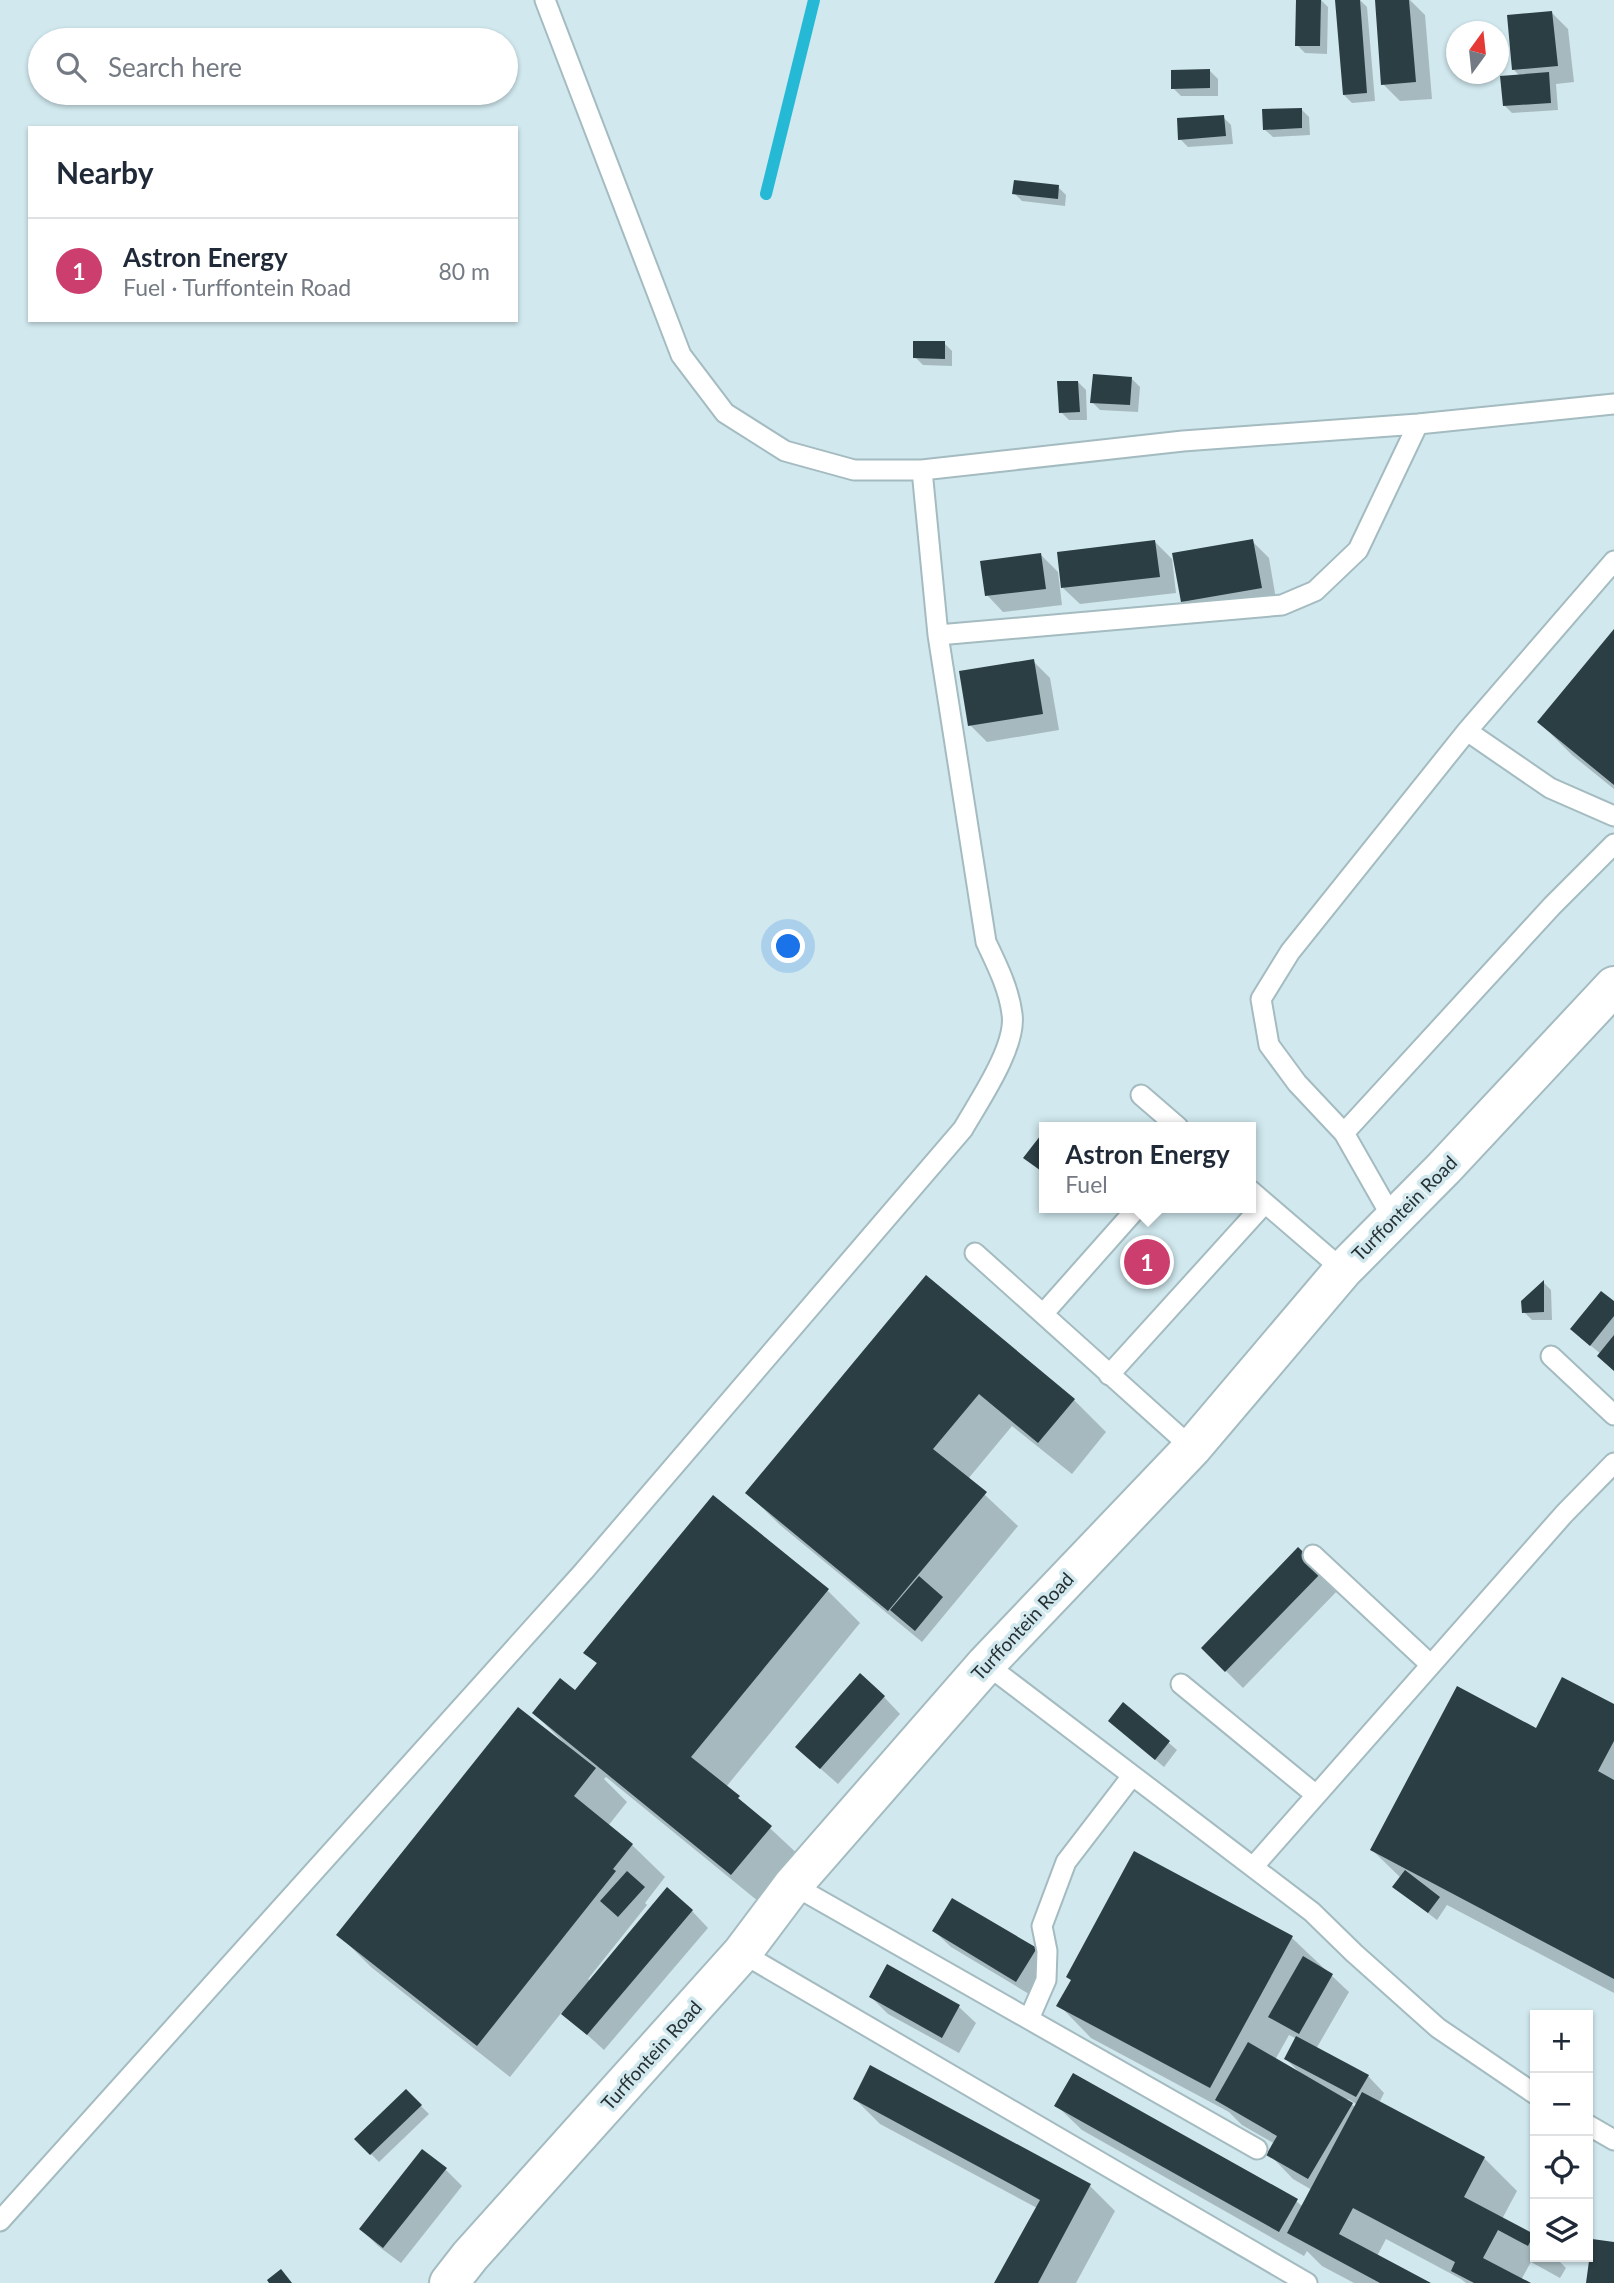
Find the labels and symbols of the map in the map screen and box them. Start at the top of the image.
north arrow [1446,21,1509,84]
your location [771,929,805,963]
street label: Turffontein Road [1347,1151,1461,1265]
pin: 1 [1124,1236,1170,1288]
street label: Turffontein Road [966,1567,1078,1685]
street label: Turffontein Road [596,1996,706,2114]

